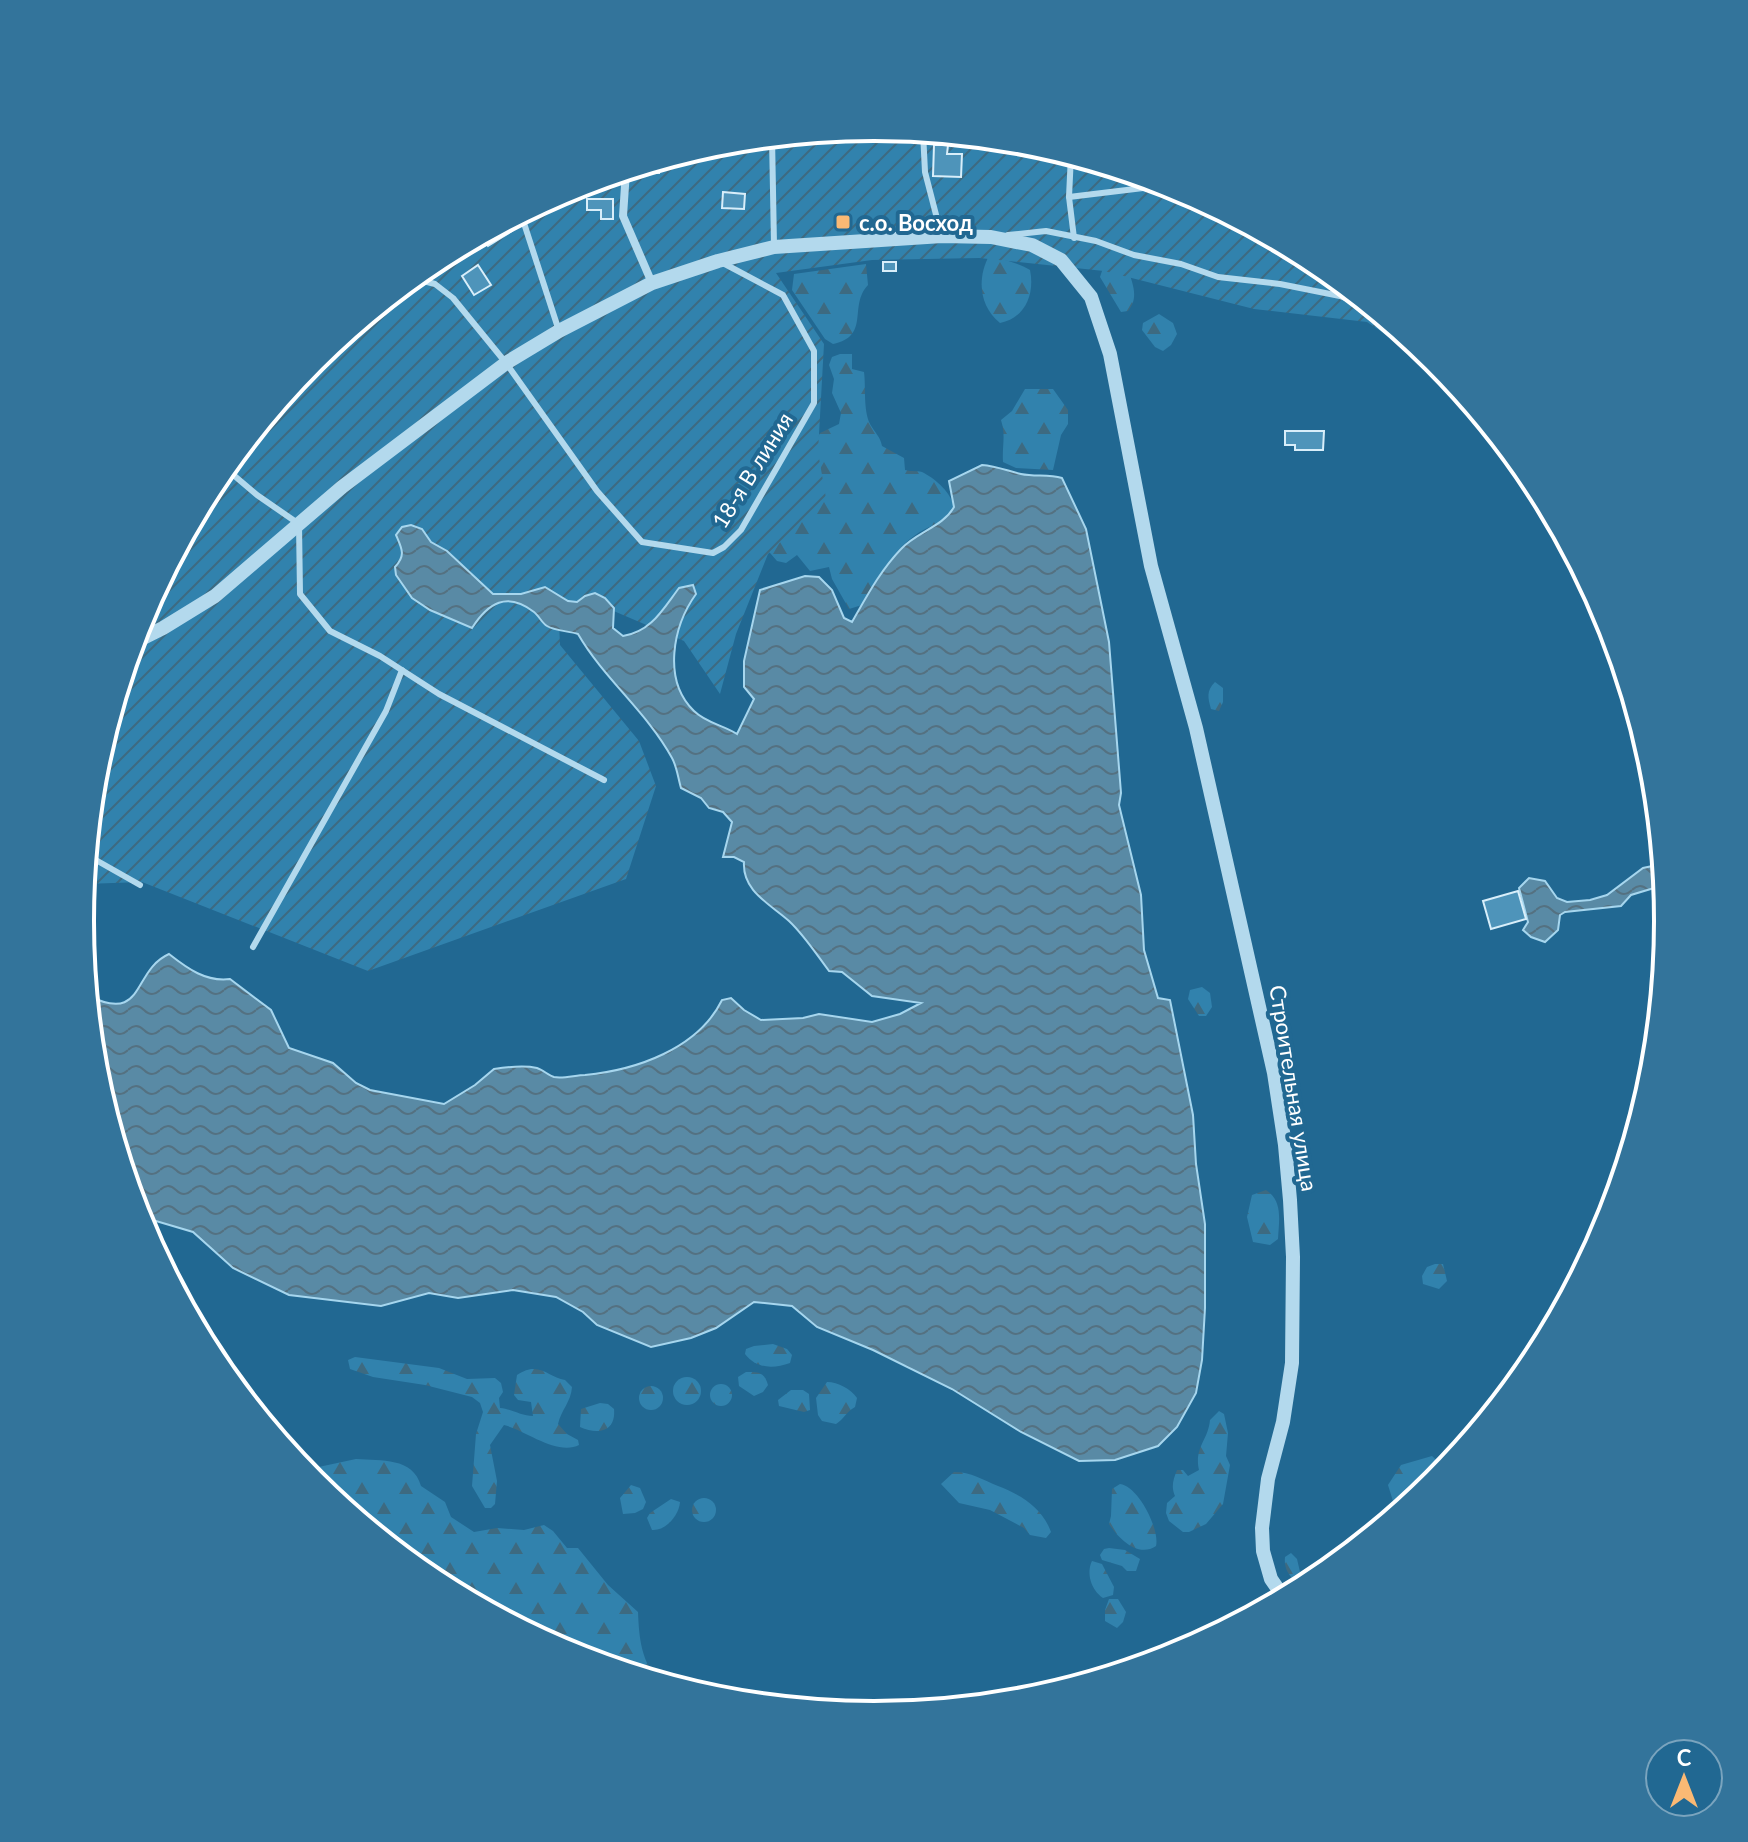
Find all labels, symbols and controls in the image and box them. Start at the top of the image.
place label: с.о. Восход [859,209,973,236]
marker: с.о. Восход [834,213,852,231]
street label: 18-я В линия [706,407,798,533]
street label: Строительная улица [1264,983,1324,1193]
north arrow [1644,1738,1724,1818]
text: С [1677,1744,1692,1771]

